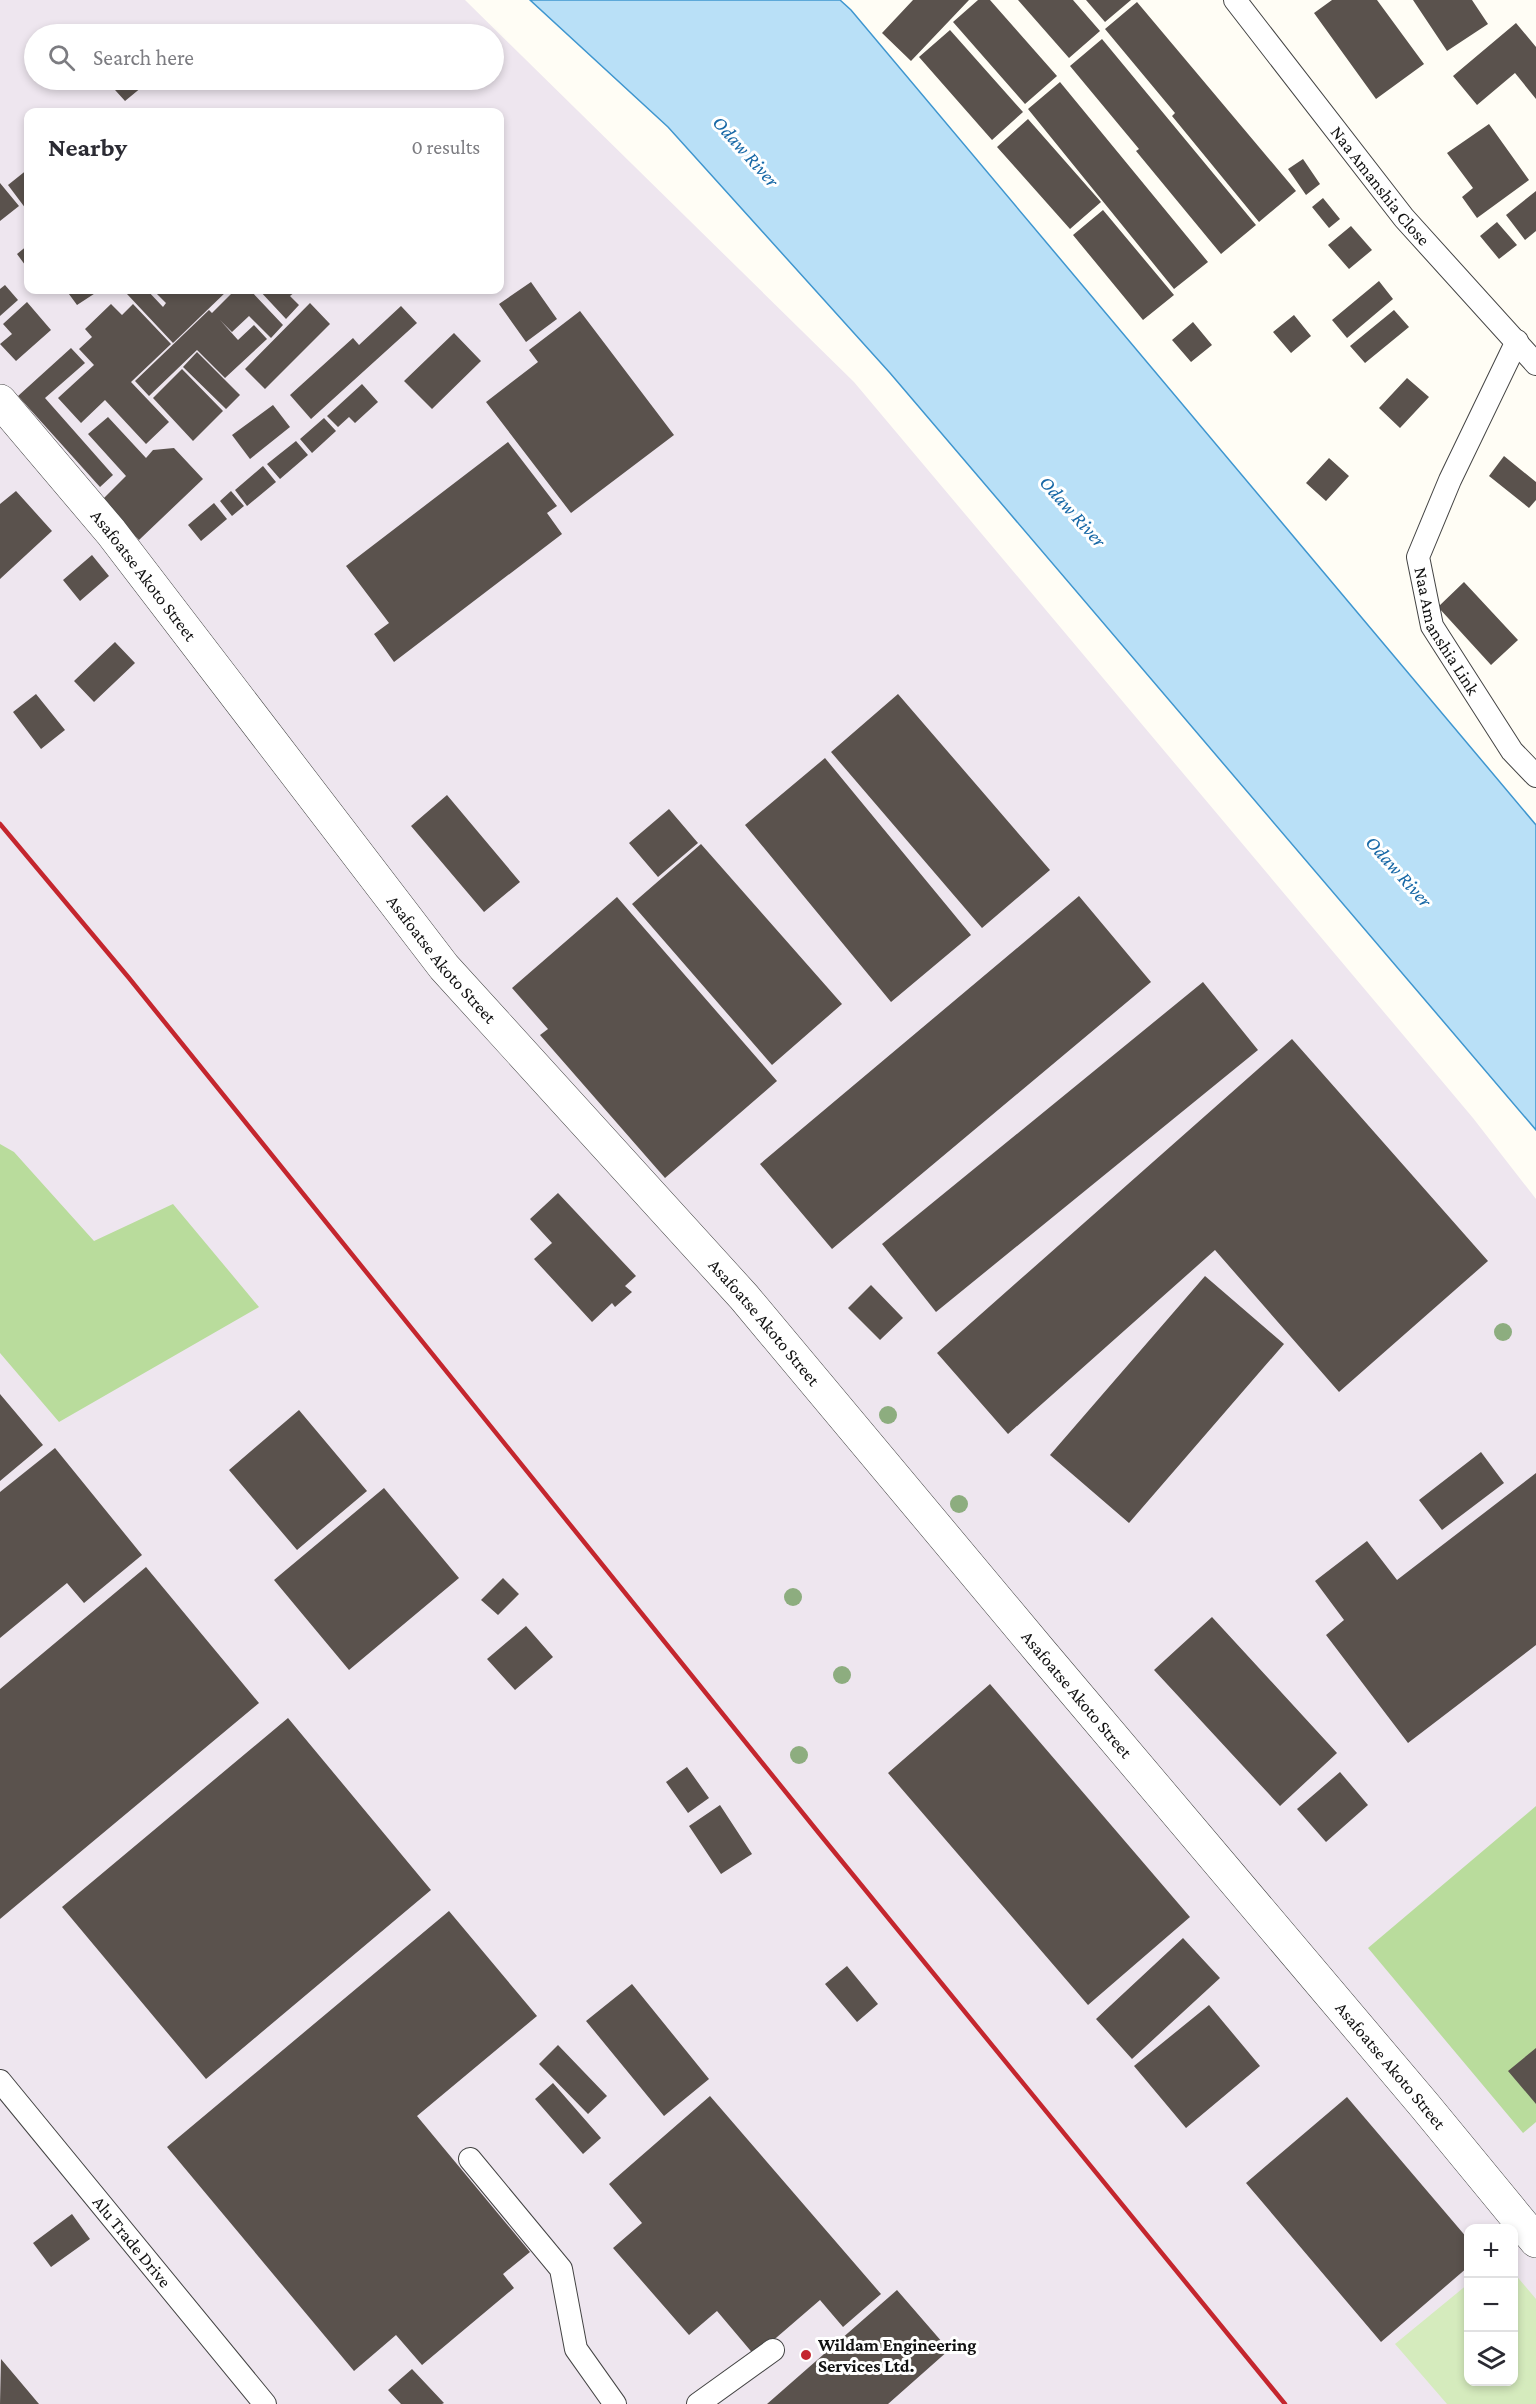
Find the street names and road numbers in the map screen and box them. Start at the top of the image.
street label: Naa Amanshia Close [1327,122,1434,250]
street label: Asafoatse Akoto Street [87,506,201,646]
street label: Naa Amanshia Link [1410,565,1484,699]
street label: Asafoatse Akoto Street [383,891,501,1028]
street label: Asafoatse Akoto Street [705,1255,825,1391]
street label: Asafoatse Akoto Street [1017,1627,1137,1763]
street label: Asafoatse Akoto Street [1331,1998,1451,2134]
street label: Alu Trade Drive [89,2192,175,2292]

